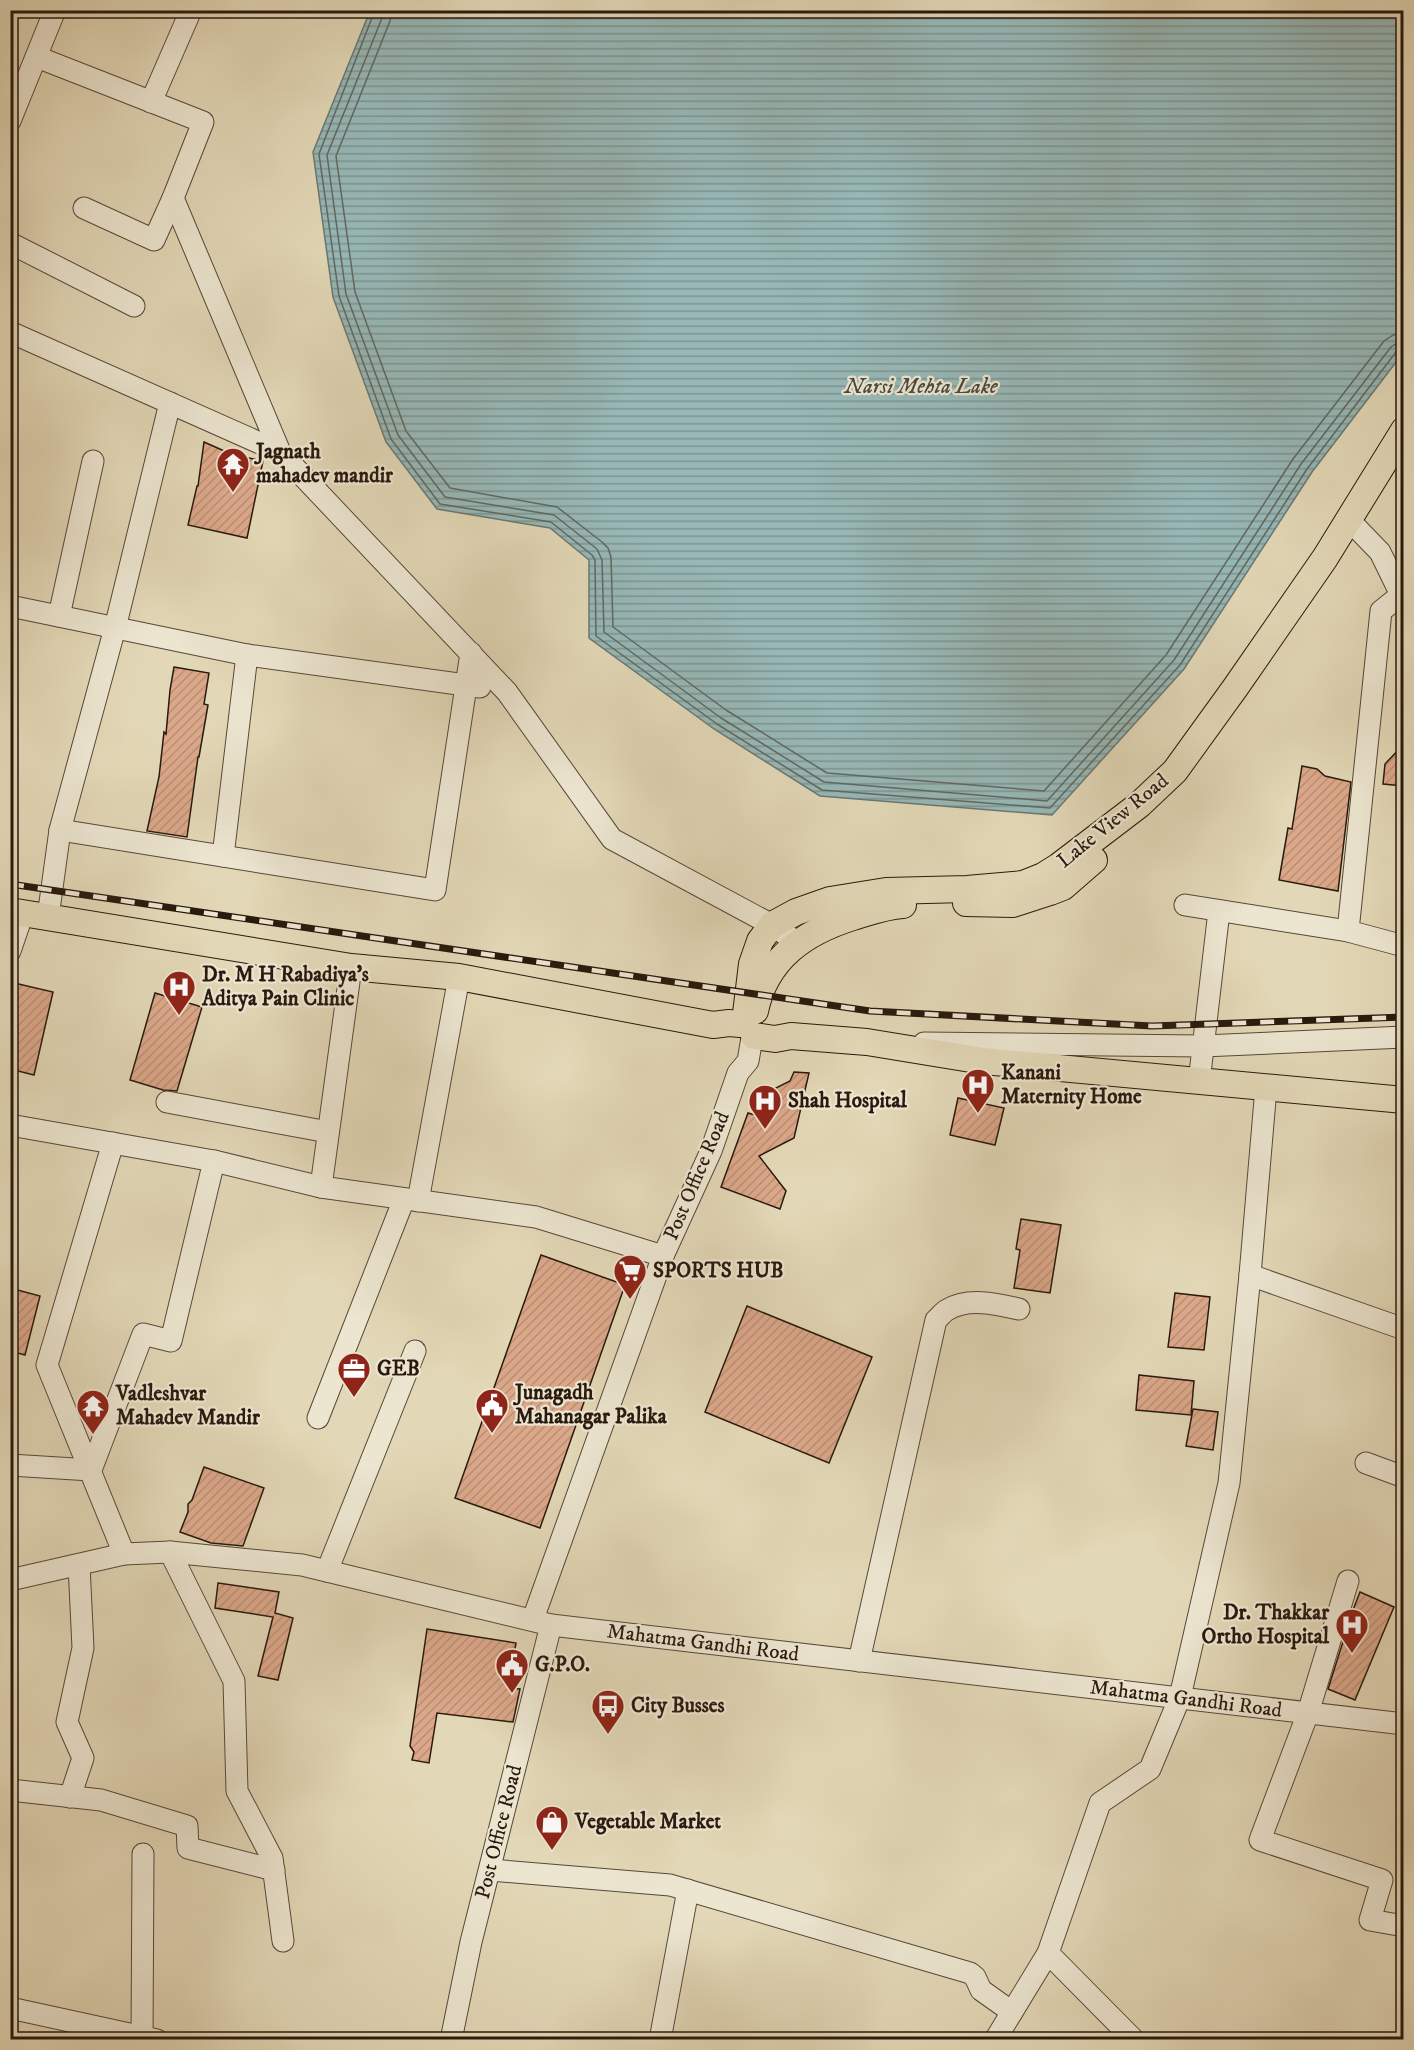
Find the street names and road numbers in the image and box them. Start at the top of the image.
street label: Lake View Road [1052,768,1174,874]
street label: Post Office Road [658,1107,736,1244]
street label: Mahatma Gandhi Road [605,1618,801,1668]
street label: Mahatma Gandhi Road [1088,1674,1284,1724]
street label: Post Office Road [470,1762,528,1902]

